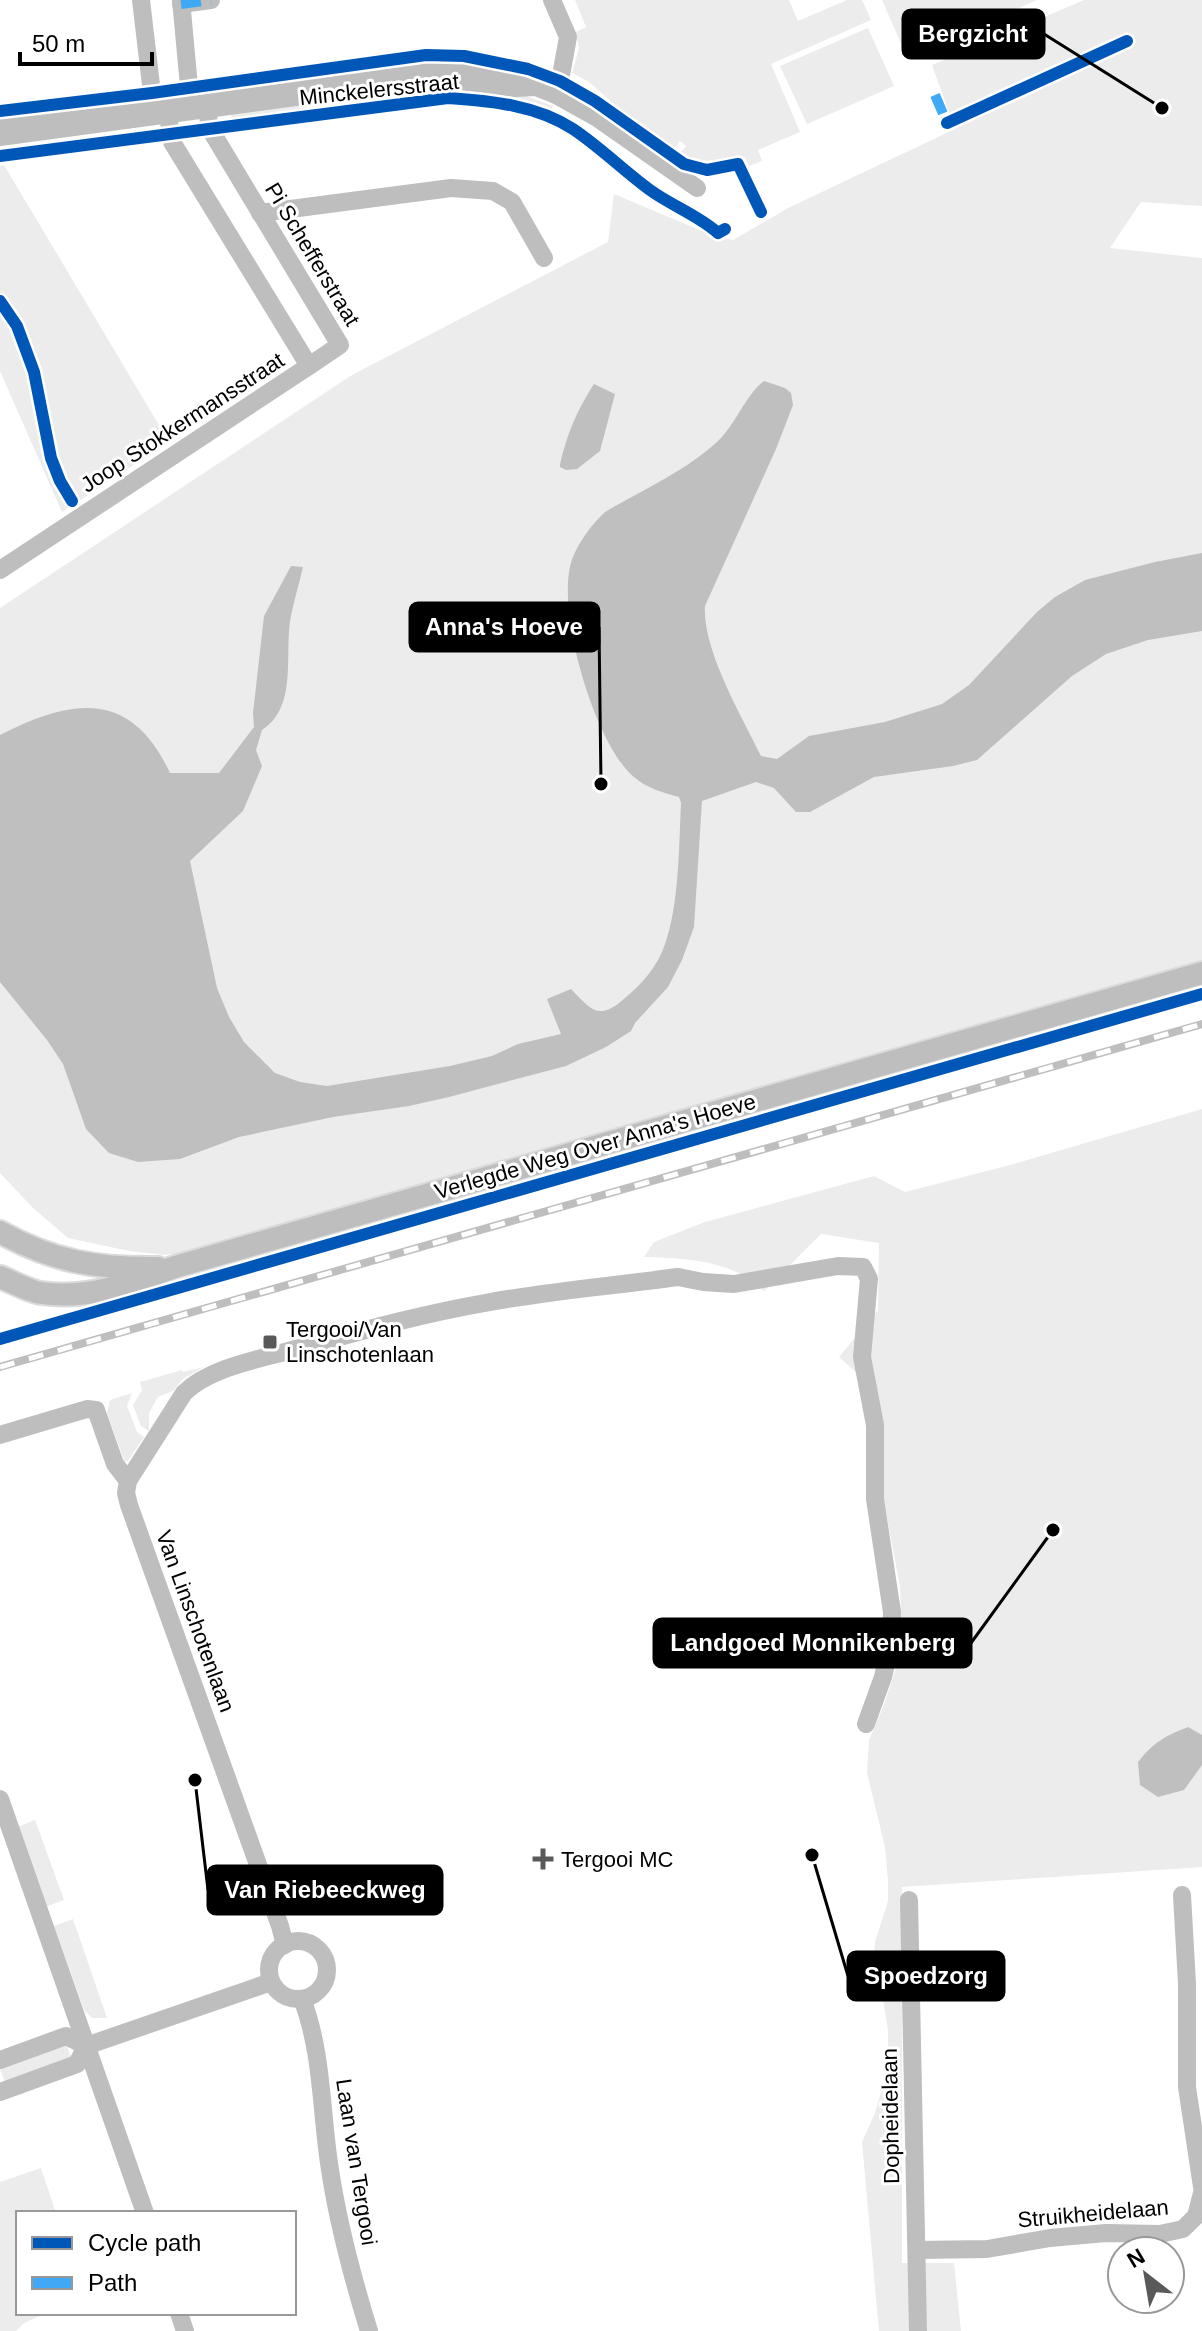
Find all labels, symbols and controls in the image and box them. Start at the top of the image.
callout: Bergzicht [903,10,1044,58]
scale bar [20,16,152,66]
text: Bergzicht [918,20,1028,47]
text: 50 m [32,30,85,57]
street label: Minckelersstraat [298,69,460,110]
street label: Pi Schefferstraat [260,178,365,330]
street label: Joop Stokkermansstraat [76,347,289,498]
callout: Anna's Hoeve [410,603,599,651]
text: Anna's Hoeve [425,613,583,640]
street label: Verlegde Weg Over Anna's Hoeve [432,1089,759,1204]
place label: Tergooi/Van Linschotenlaan [286,1317,434,1367]
marker: Tergooi/Van Linschotenlaan [261,1333,279,1351]
street label: Van Linschotenlaan [151,1527,240,1715]
callout: Landgoed Monnikenberg [654,1619,971,1667]
text: Landgoed Monnikenberg [670,1629,956,1656]
place label: Tergooi MC [561,1847,674,1872]
marker: Tergooi MC [532,1848,554,1870]
callout: Van Riebeeckweg [208,1866,442,1914]
text: Van Riebeeckweg [224,1876,426,1903]
callout: Spoedzorg [848,1952,1004,2000]
text: Spoedzorg [864,1962,988,1989]
street label: Dopheidelaan [877,2048,904,2184]
street label: Laan van Tergooi [331,2077,382,2247]
street label: Struikheidelaan [1016,2194,1170,2233]
legend [16,2211,296,2315]
text: Cycle path [88,2229,201,2256]
north arrow [1106,2235,1186,2315]
text: N [1123,2243,1149,2273]
text: Path [88,2269,137,2296]

